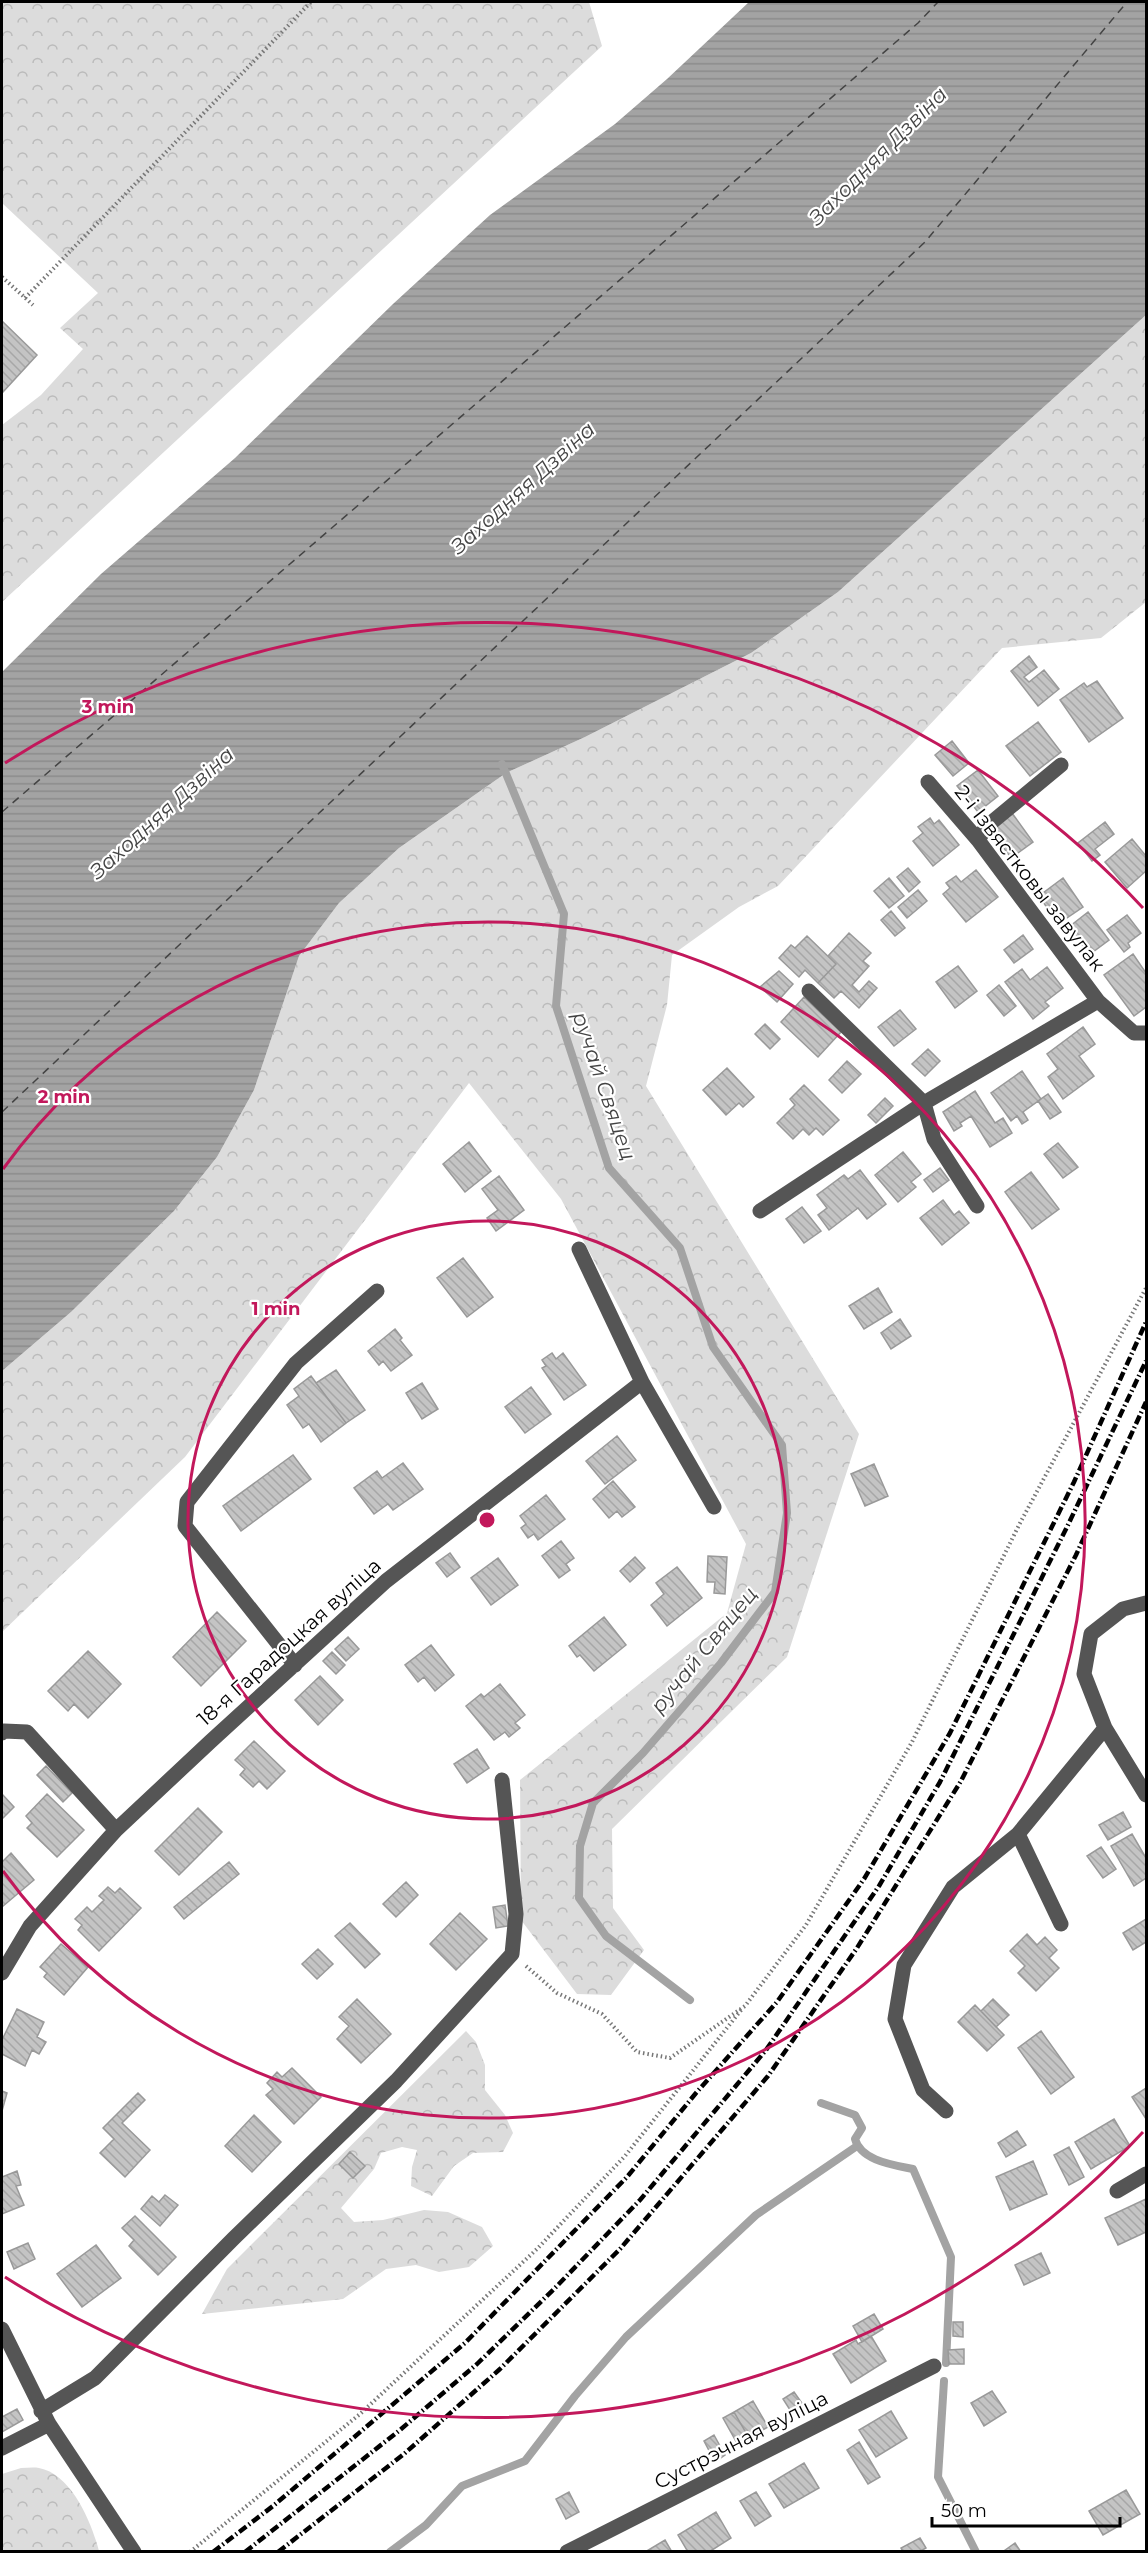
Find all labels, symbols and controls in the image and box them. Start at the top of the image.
water label: Заходняя Дзвіна [803,81,952,231]
water label: Заходняя Дзвіна [445,416,600,560]
text: 3 min [81,696,134,718]
water label: Заходняя Дзвіна [84,741,239,885]
street label: 2-і Ізвястковы завулак [950,780,1110,976]
water label: ручай Свяцец [567,1008,642,1163]
text: 2 min [38,1086,90,1108]
text: 1 min [252,1298,300,1320]
centre of rings [477,1510,497,1530]
street label: 18-я Гарадоцкая вуліца [192,1553,386,1731]
water label: ручай Свяцец [645,1581,762,1718]
street label: Сустрэчная вуліца [650,2386,832,2494]
scale bar [932,2490,1120,2528]
text: 50 m [941,2500,987,2522]

